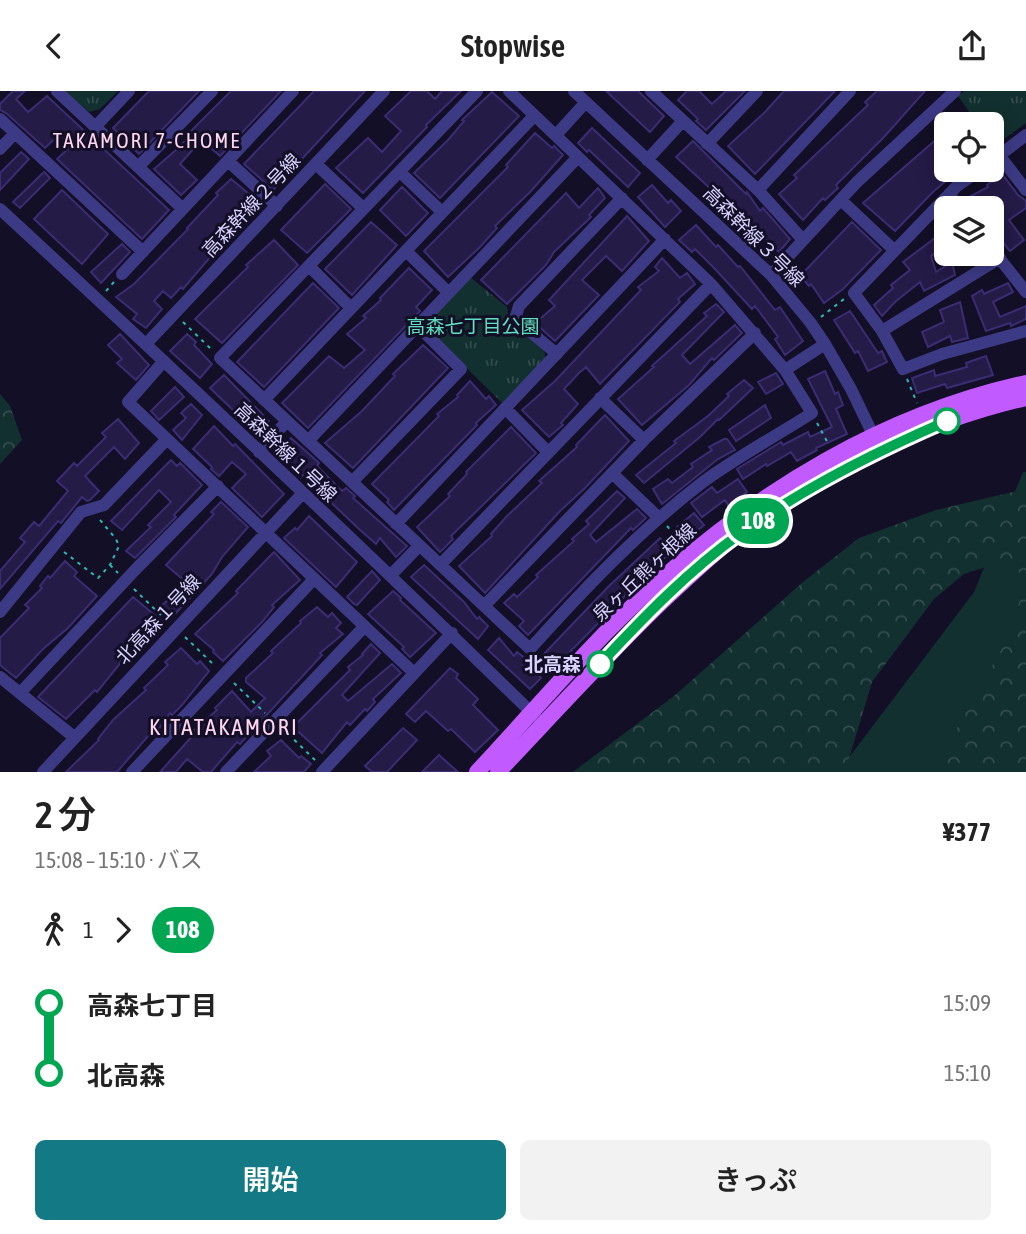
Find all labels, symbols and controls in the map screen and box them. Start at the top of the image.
icon: back [35,27,73,65]
text: Stopwise [461,27,565,64]
icon: share [953,27,991,65]
map controls [934,112,1004,266]
button: locate [934,112,1004,182]
district label: TAKAMORI 7-CHOME [53,128,241,152]
street label: 高森幹線２号線 [198,149,304,261]
street label: 高森幹線３号線 [699,181,809,291]
button: layers [934,196,1004,266]
park label: 高森七丁目公園 [406,315,540,337]
street label: 高森幹線１号線 [231,398,341,506]
unlabelled marker [934,408,960,434]
line badge: 108 [718,498,798,544]
text: 108 [741,507,775,534]
street label: 泉ヶ丘熊ヶ根線 [588,519,700,625]
street label: 北高森１号線 [111,570,205,668]
marker: 北高森 [587,651,613,677]
place label: 北高森 [524,653,581,675]
district label: KITATAKAMORI [149,714,299,740]
text: 2 分 [35,793,96,836]
text: ¥377 [943,817,991,847]
text: 15:08 – 15:10 · バス [35,847,203,873]
icon: walk [35,911,73,949]
icon: forward [104,911,142,949]
text: 108 [166,916,200,943]
text: 1 [83,917,94,943]
text: 15:09 [943,990,991,1016]
text: 高森七丁目 [87,991,217,1021]
text: 15:10 [944,1060,991,1086]
text: 北高森 [87,1061,165,1091]
button: 開始 [35,1140,506,1220]
button: きっぷ [520,1140,991,1220]

